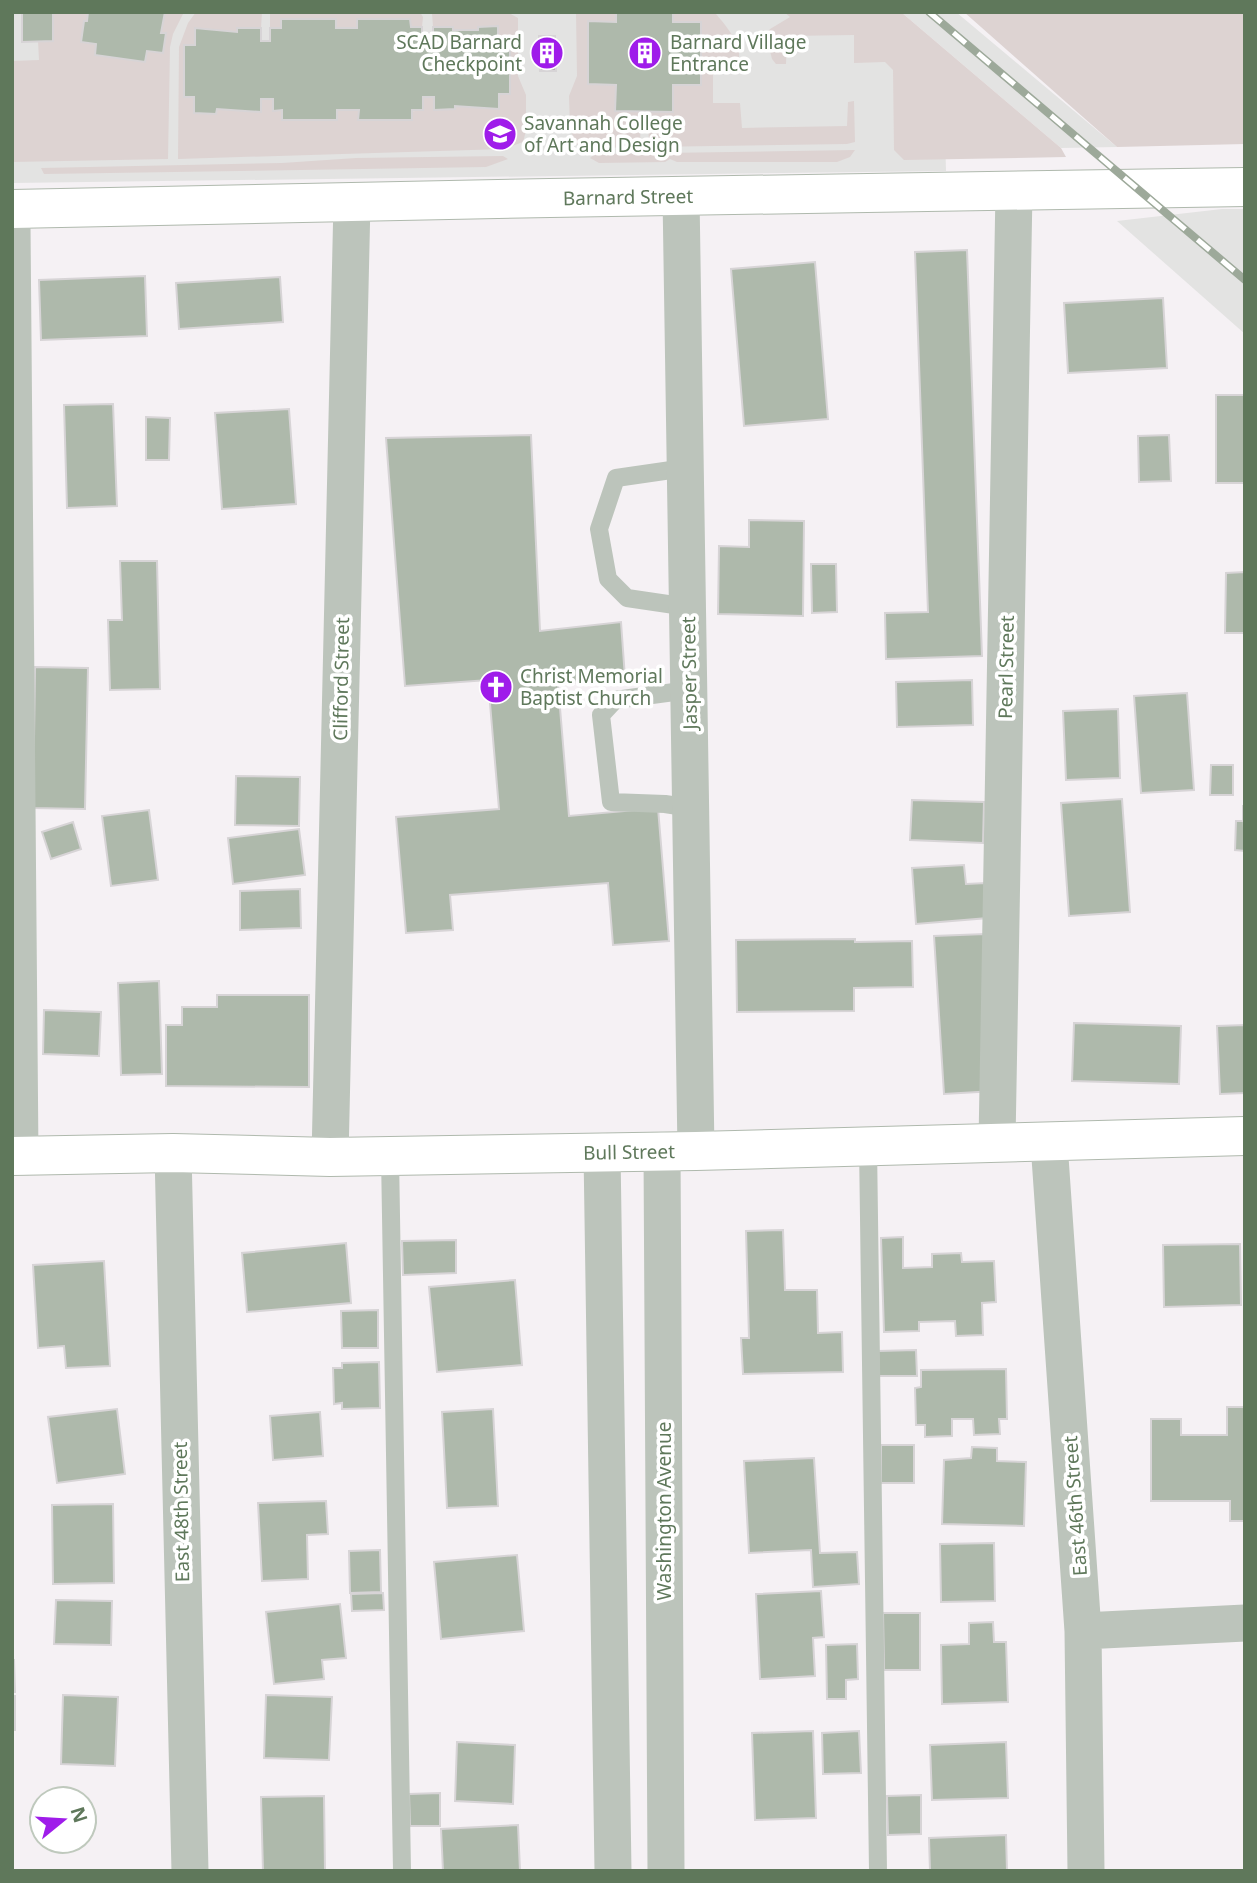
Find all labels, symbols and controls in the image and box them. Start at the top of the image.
place label: SCAD Barnard Checkpoint [396,29,522,77]
place label: Barnard Village Entrance [670,29,807,77]
building icon: SCAD Barnard Checkpoint [528,34,566,72]
building icon: Barnard Village Entrance [626,34,664,72]
place label: Savannah College of Art and Design [524,110,683,158]
school or university icon: Savannah College of Art and Design [481,115,519,153]
street label: Barnard Street [563,183,694,211]
street label: Pearl Street [992,615,1020,719]
street label: Jasper Street [675,616,703,732]
street label: Clifford Street [327,617,355,741]
place label: Christ Memorial Baptist Church [520,663,663,711]
church icon: Christ Memorial Baptist Church [477,668,515,706]
street label: Bull Street [583,1138,675,1166]
street label: Washington Avenue [651,1422,677,1600]
street label: East 46th Street [1057,1435,1093,1577]
street label: East 48th Street [167,1441,195,1582]
north arrow [28,1785,98,1855]
text: N [64,1803,94,1826]

